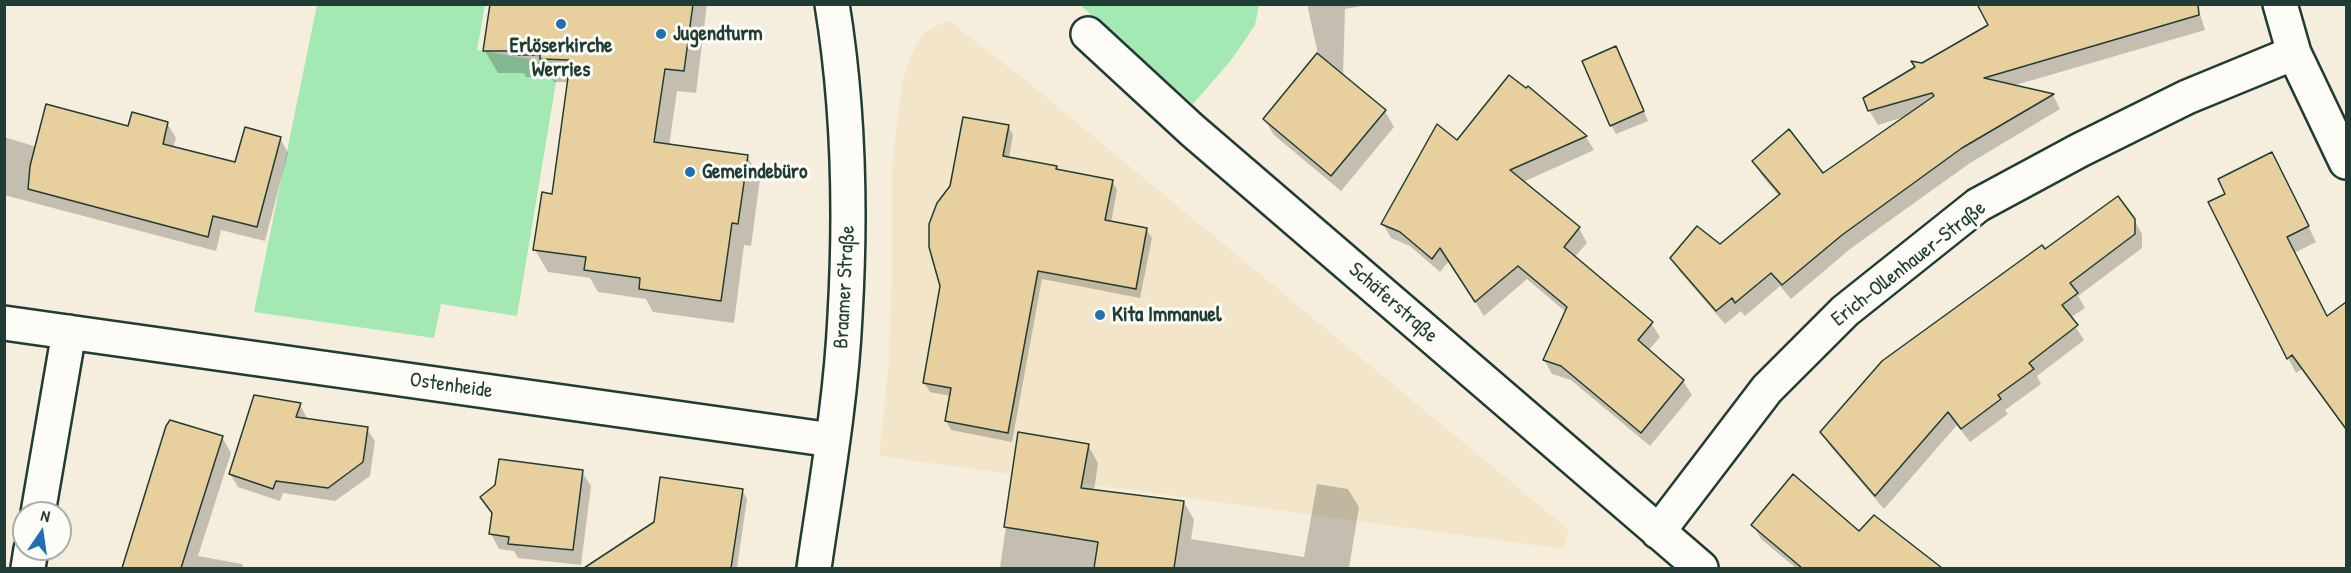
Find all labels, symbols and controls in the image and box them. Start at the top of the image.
marker: Erlöserkirche Werries [554,17,568,31]
place label: Jugendturm [673,21,763,47]
marker: Jugendturm [654,27,668,41]
place label: Erlöserkirche Werries [510,33,612,83]
place label: Gemeindebüro [702,159,807,185]
marker: Gemeindebüro [683,165,697,179]
street label: Erich-Ollenhauer-Straße [1827,196,1991,332]
street label: Braamer Straße [829,225,861,349]
street label: Schäferstraße [1343,257,1443,349]
place label: Kita Immanuel [1112,302,1222,328]
marker: Kita Immanuel [1093,308,1107,322]
street label: Ostenheide [408,368,494,404]
north arrow [12,501,72,561]
text: N [39,504,52,527]

